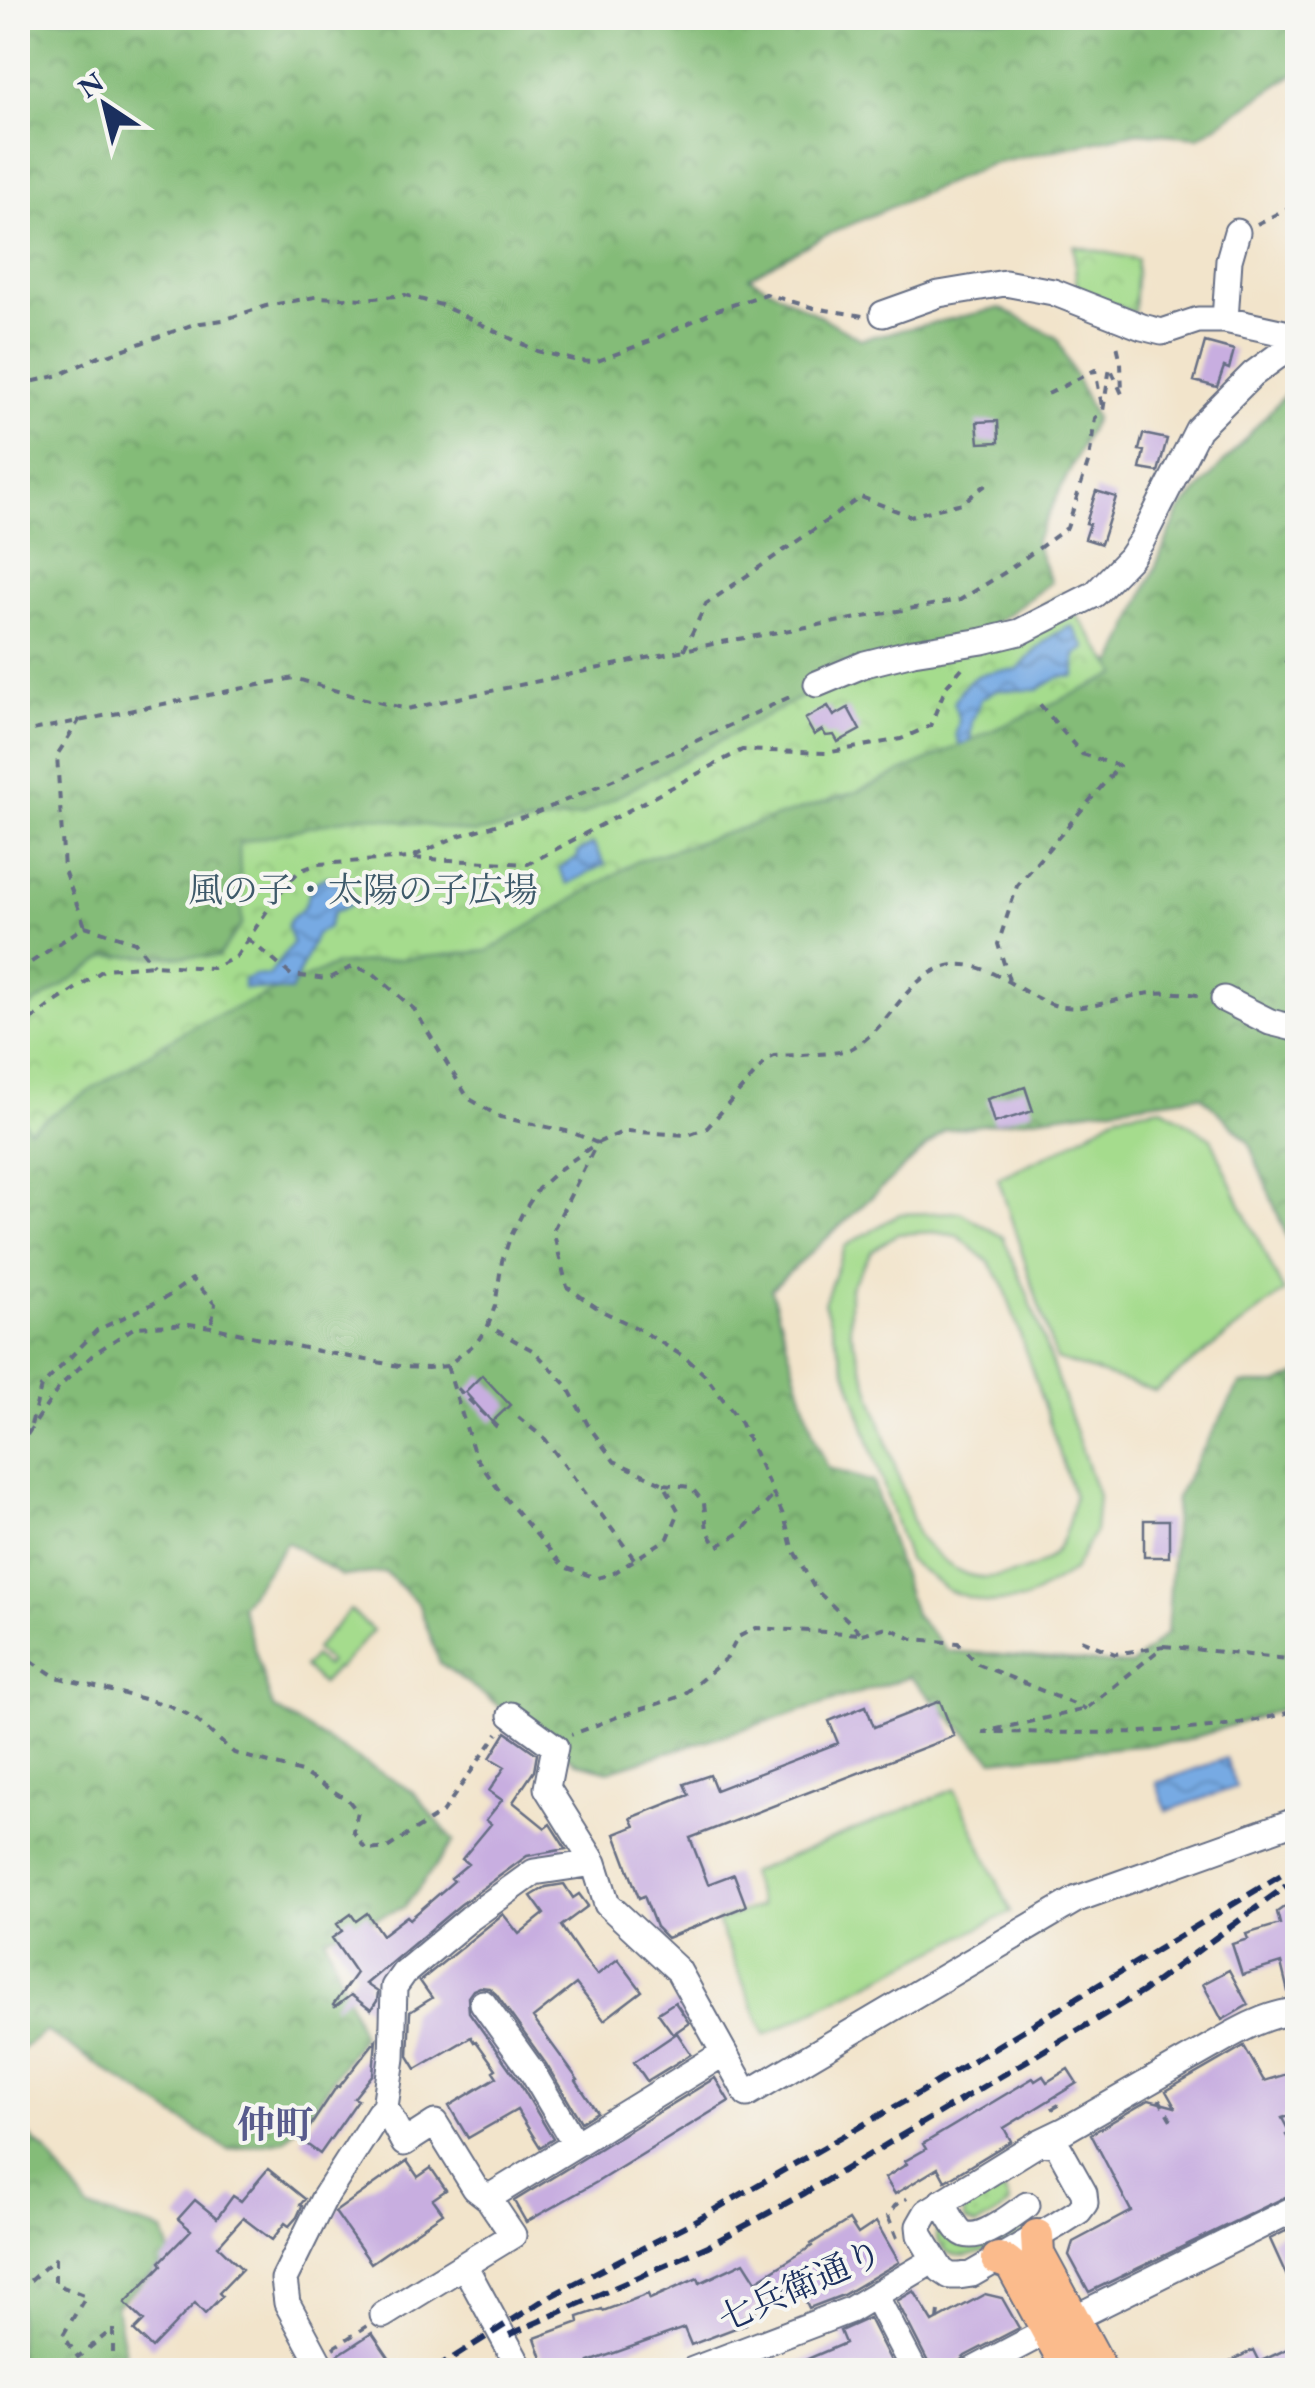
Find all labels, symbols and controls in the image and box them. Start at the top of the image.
north arrow [55,55,155,155]
text: N [71,63,111,106]
park label: 風の子・太陽の子広場 [188,867,538,912]
district label: 仲町 [237,2100,313,2149]
street label: 七兵衛通り [711,2229,889,2341]

